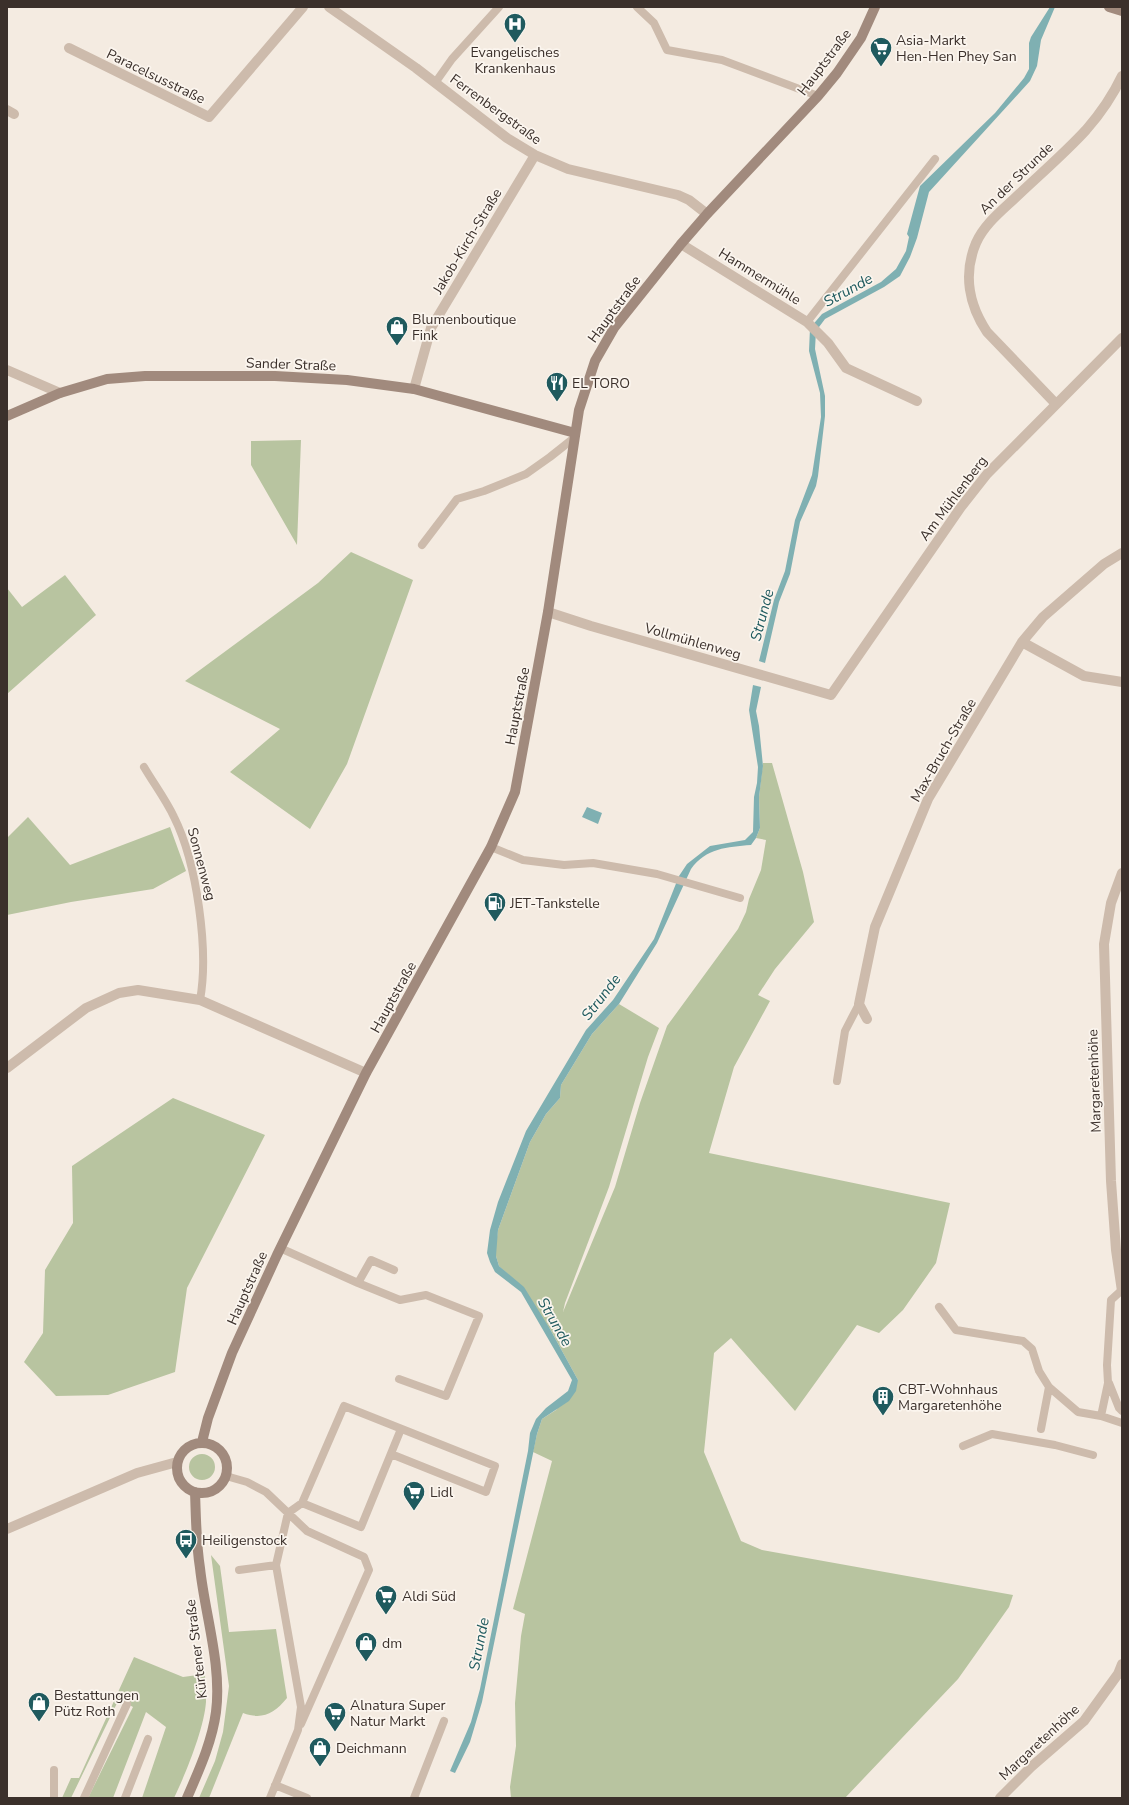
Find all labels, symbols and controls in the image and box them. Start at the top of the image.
hospital icon: Evangelisches Krankenhaus [502,11,528,44]
street label: Hauptstraße [793,25,856,100]
place label: Asia-Markt Hen-Hen Phey San [896,31,1017,66]
supermarket icon: Asia-Markt Hen-Hen Phey San [868,35,894,68]
place label: Evangelisches Krankenhaus [471,43,560,78]
street label: Paracelsusstraße [103,44,208,109]
street label: Ferrenbergstraße [446,70,545,149]
street label: An der Strunde [975,138,1057,218]
street label: Jakob-Kirch-Straße [428,185,506,298]
street label: Hammermühle [715,244,805,309]
water label: Strunde [820,268,876,312]
street label: Hauptstraße [584,272,645,347]
place label: Blumenboutique Fink [412,310,516,345]
shop icon: Blumenboutique Fink [384,314,410,347]
street label: Sander Straße [246,353,336,376]
restaurant icon: EL TORO [544,370,570,403]
place label: EL TORO [572,374,630,393]
street label: Am Mühlenberg [915,452,992,545]
water label: Strunde [745,587,779,643]
street label: Vollmühlenweg [641,618,743,664]
street label: Hauptstraße [501,666,534,747]
street label: Max-Bruch-Straße [906,695,981,805]
street label: Sonnenweg [183,825,220,903]
fuel station icon: JET-Tankstelle [482,890,508,923]
place label: JET-Tankstelle [509,894,600,913]
street label: Hauptstraße [366,958,421,1036]
water label: Strunde [577,970,625,1024]
street label: Margaretenhöhe [1083,1029,1106,1133]
street label: Hauptstraße [223,1248,272,1328]
water label: Strunde [533,1294,577,1350]
place label: CBT-Wohnhaus Margaretenhöhe [898,1380,1002,1415]
building icon: CBT-Wohnhaus Margaretenhöhe [870,1384,896,1417]
supermarket icon: Lidl [401,1479,427,1512]
place label: Lidl [430,1483,454,1502]
bus stop icon: Heiligenstock [173,1527,199,1560]
place label: Heiligenstock [202,1531,288,1550]
supermarket icon: Aldi Süd [373,1583,399,1616]
place label: Aldi Süd [402,1587,456,1606]
street label: Kürtener Straße [181,1598,212,1700]
water label: Strunde [464,1616,494,1672]
shop icon: dm [353,1630,379,1663]
place label: dm [382,1634,402,1653]
place label: Bestattungen Pütz Roth [54,1686,139,1721]
shop icon: Bestattungen Pütz Roth [26,1690,52,1723]
place label: Alnatura Super Natur Markt [350,1696,446,1731]
supermarket icon: Alnatura Super Natur Markt [322,1700,348,1733]
street label: Margaretenhöhe [995,1700,1084,1785]
shop icon: Deichmann [307,1735,333,1768]
place label: Deichmann [336,1739,407,1758]

